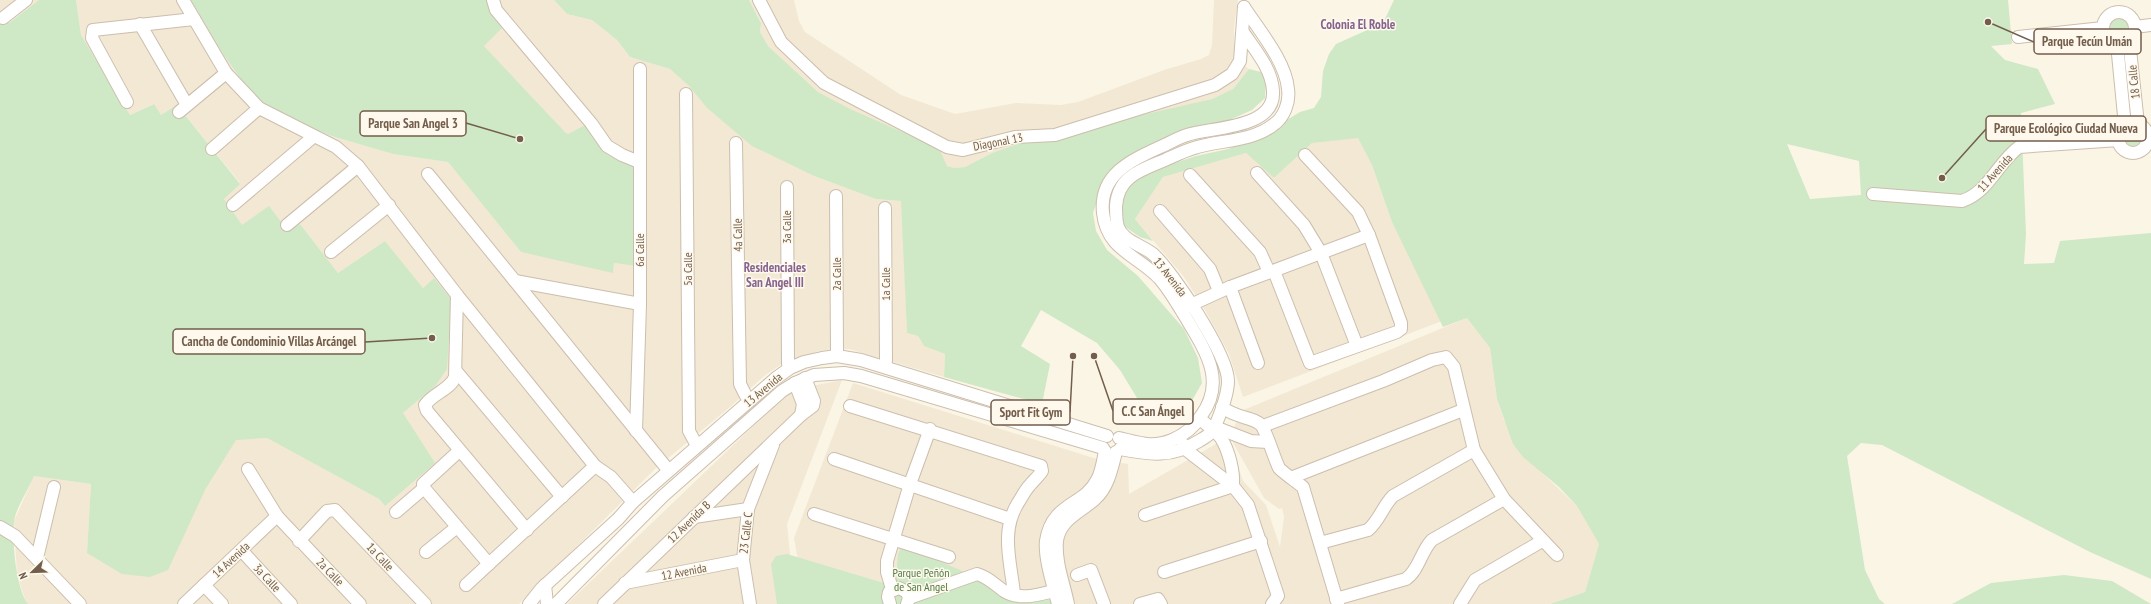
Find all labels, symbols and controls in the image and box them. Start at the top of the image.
district label: Colonia El Roble [1321,16,1396,33]
callout: Parque Tecún Umán [2034,29,2141,54]
text: Parque Tecún Umán [2042,33,2132,50]
street label: 18 Calle [2124,64,2143,100]
callout: Parque San Angel 3 [360,111,466,136]
text: Parque San Angel 3 [368,115,458,132]
callout: Parque Ecológico Ciudad Nueva [1986,116,2146,141]
text: Parque Ecológico Ciudad Nueva [1994,120,2138,137]
street label: Diagonal 13 [972,129,1024,154]
street label: 11 Avenida [1974,150,2016,195]
street label: 3a Calle [779,210,794,244]
street label: 4a Calle [730,218,745,252]
street label: 6a Calle [632,233,647,267]
street label: 5a Calle [680,252,695,286]
street label: 13 Avenida [1150,254,1191,300]
street label: 2a Calle [829,257,844,291]
district label: Residenciales San Angel III [744,259,807,291]
street label: 1a Calle [878,267,893,301]
callout: Cancha de Condominio Villas Arcángel [173,329,365,354]
text: Cancha de Condominio Villas Arcángel [182,333,357,350]
street label: 13 Avenida [740,369,785,410]
callout: C.C San Ángel [1113,399,1193,424]
callout: Sport Fit Gym [991,400,1070,425]
text: C.C San Ángel [1122,403,1185,420]
text: Sport Fit Gym [1000,404,1063,421]
street label: 12 Avenida B [664,497,714,546]
street label: 23 Calle C [735,511,756,555]
street label: 14 Avenida [209,538,253,581]
street label: 1a Calle [363,539,397,574]
north arrow [12,552,52,592]
street label: 2a Calle [313,554,347,589]
street label: 3a Calle [250,560,284,595]
street label: 12 Avenida [660,560,708,583]
park label: Parque Peñón de San Angel [893,565,949,594]
text: N [15,570,30,581]

